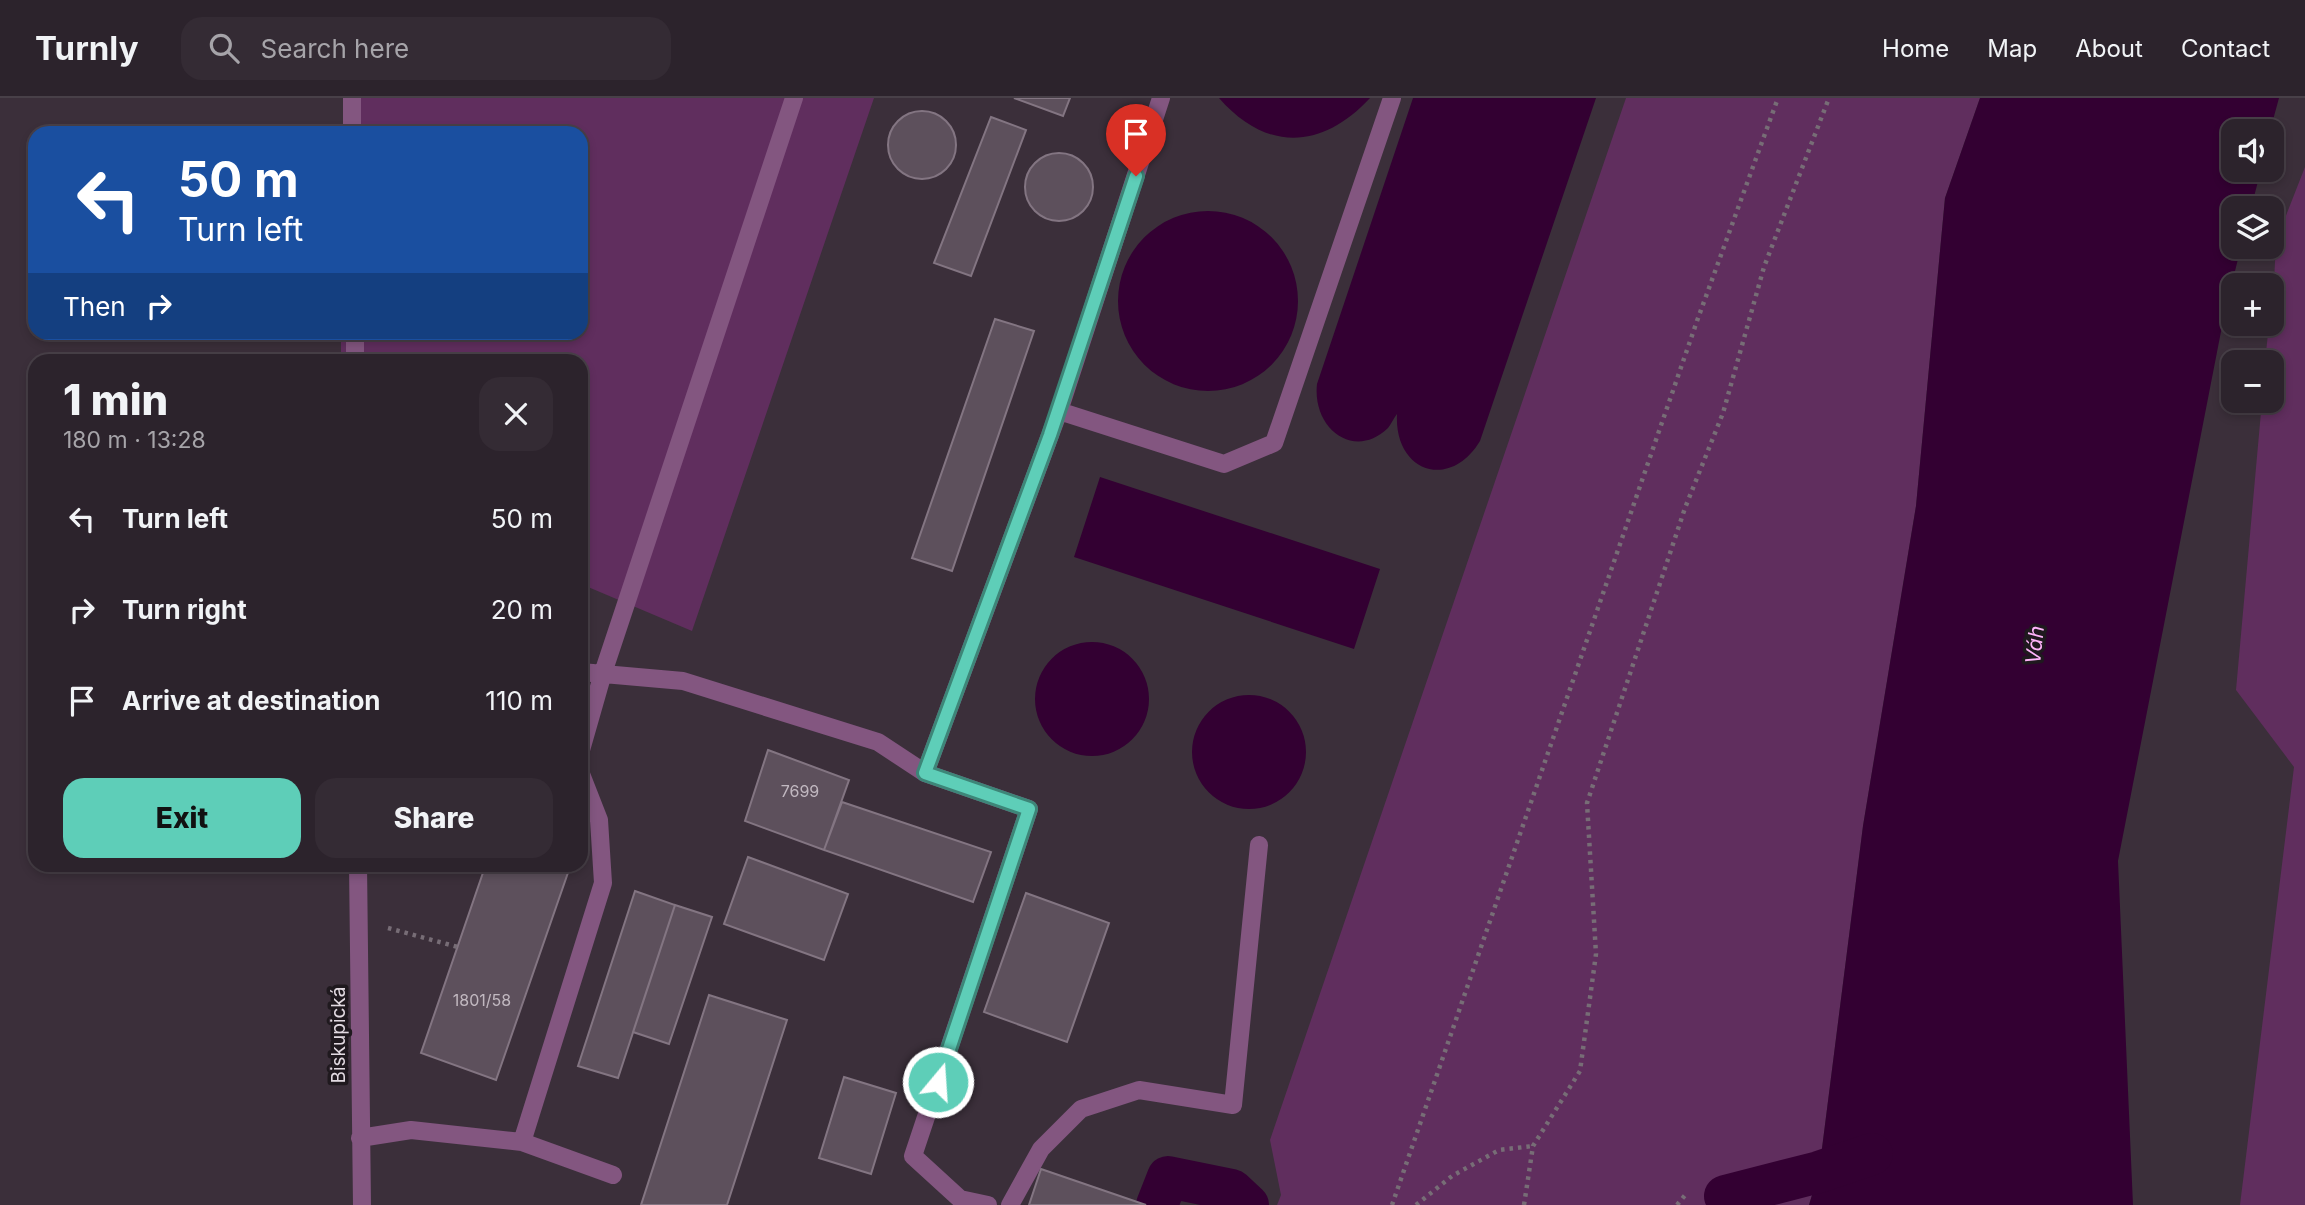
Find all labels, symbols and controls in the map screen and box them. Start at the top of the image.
search box [181,17,671,80]
text: Turnly [35,28,139,68]
icon: search [205,29,243,67]
text: Search here [261,33,409,64]
text: Home [1882,34,1949,63]
text: Map [1987,34,2037,63]
text: About [2075,34,2143,63]
text: Contact [2181,34,2270,63]
pin [1106,104,1166,176]
icon: arrive [1117,115,1155,153]
map controls [2221,119,2284,413]
button: sound [2221,119,2284,182]
text: 50 m [178,150,299,209]
icon: left [63,154,154,245]
button: layers [2221,196,2284,259]
text: Turn left [178,210,303,249]
button: + [2221,273,2284,336]
icon: right [140,287,178,325]
text: Then [63,291,126,322]
button: − [2221,350,2284,413]
text: 1 min [63,374,168,425]
button: close [479,377,553,451]
text: 180 m · 13:28 [63,426,206,454]
icon: left [63,500,101,538]
text: Turn left [122,503,228,534]
text: 50 m [491,503,553,534]
icon: right [63,591,101,629]
text: Turn right [122,594,247,625]
text: 20 m [491,594,553,625]
water label: Váh [2020,624,2049,666]
icon: arrive [63,682,101,720]
text: Arrive at destination [122,685,381,716]
text: 110 m [485,685,553,716]
button: Exit [63,778,301,858]
button: Share [315,778,553,858]
house number: 7699 [781,781,819,801]
street label: Biskupická [327,987,350,1083]
house number: 1801/58 [453,990,511,1010]
position arrow [901,1045,975,1119]

